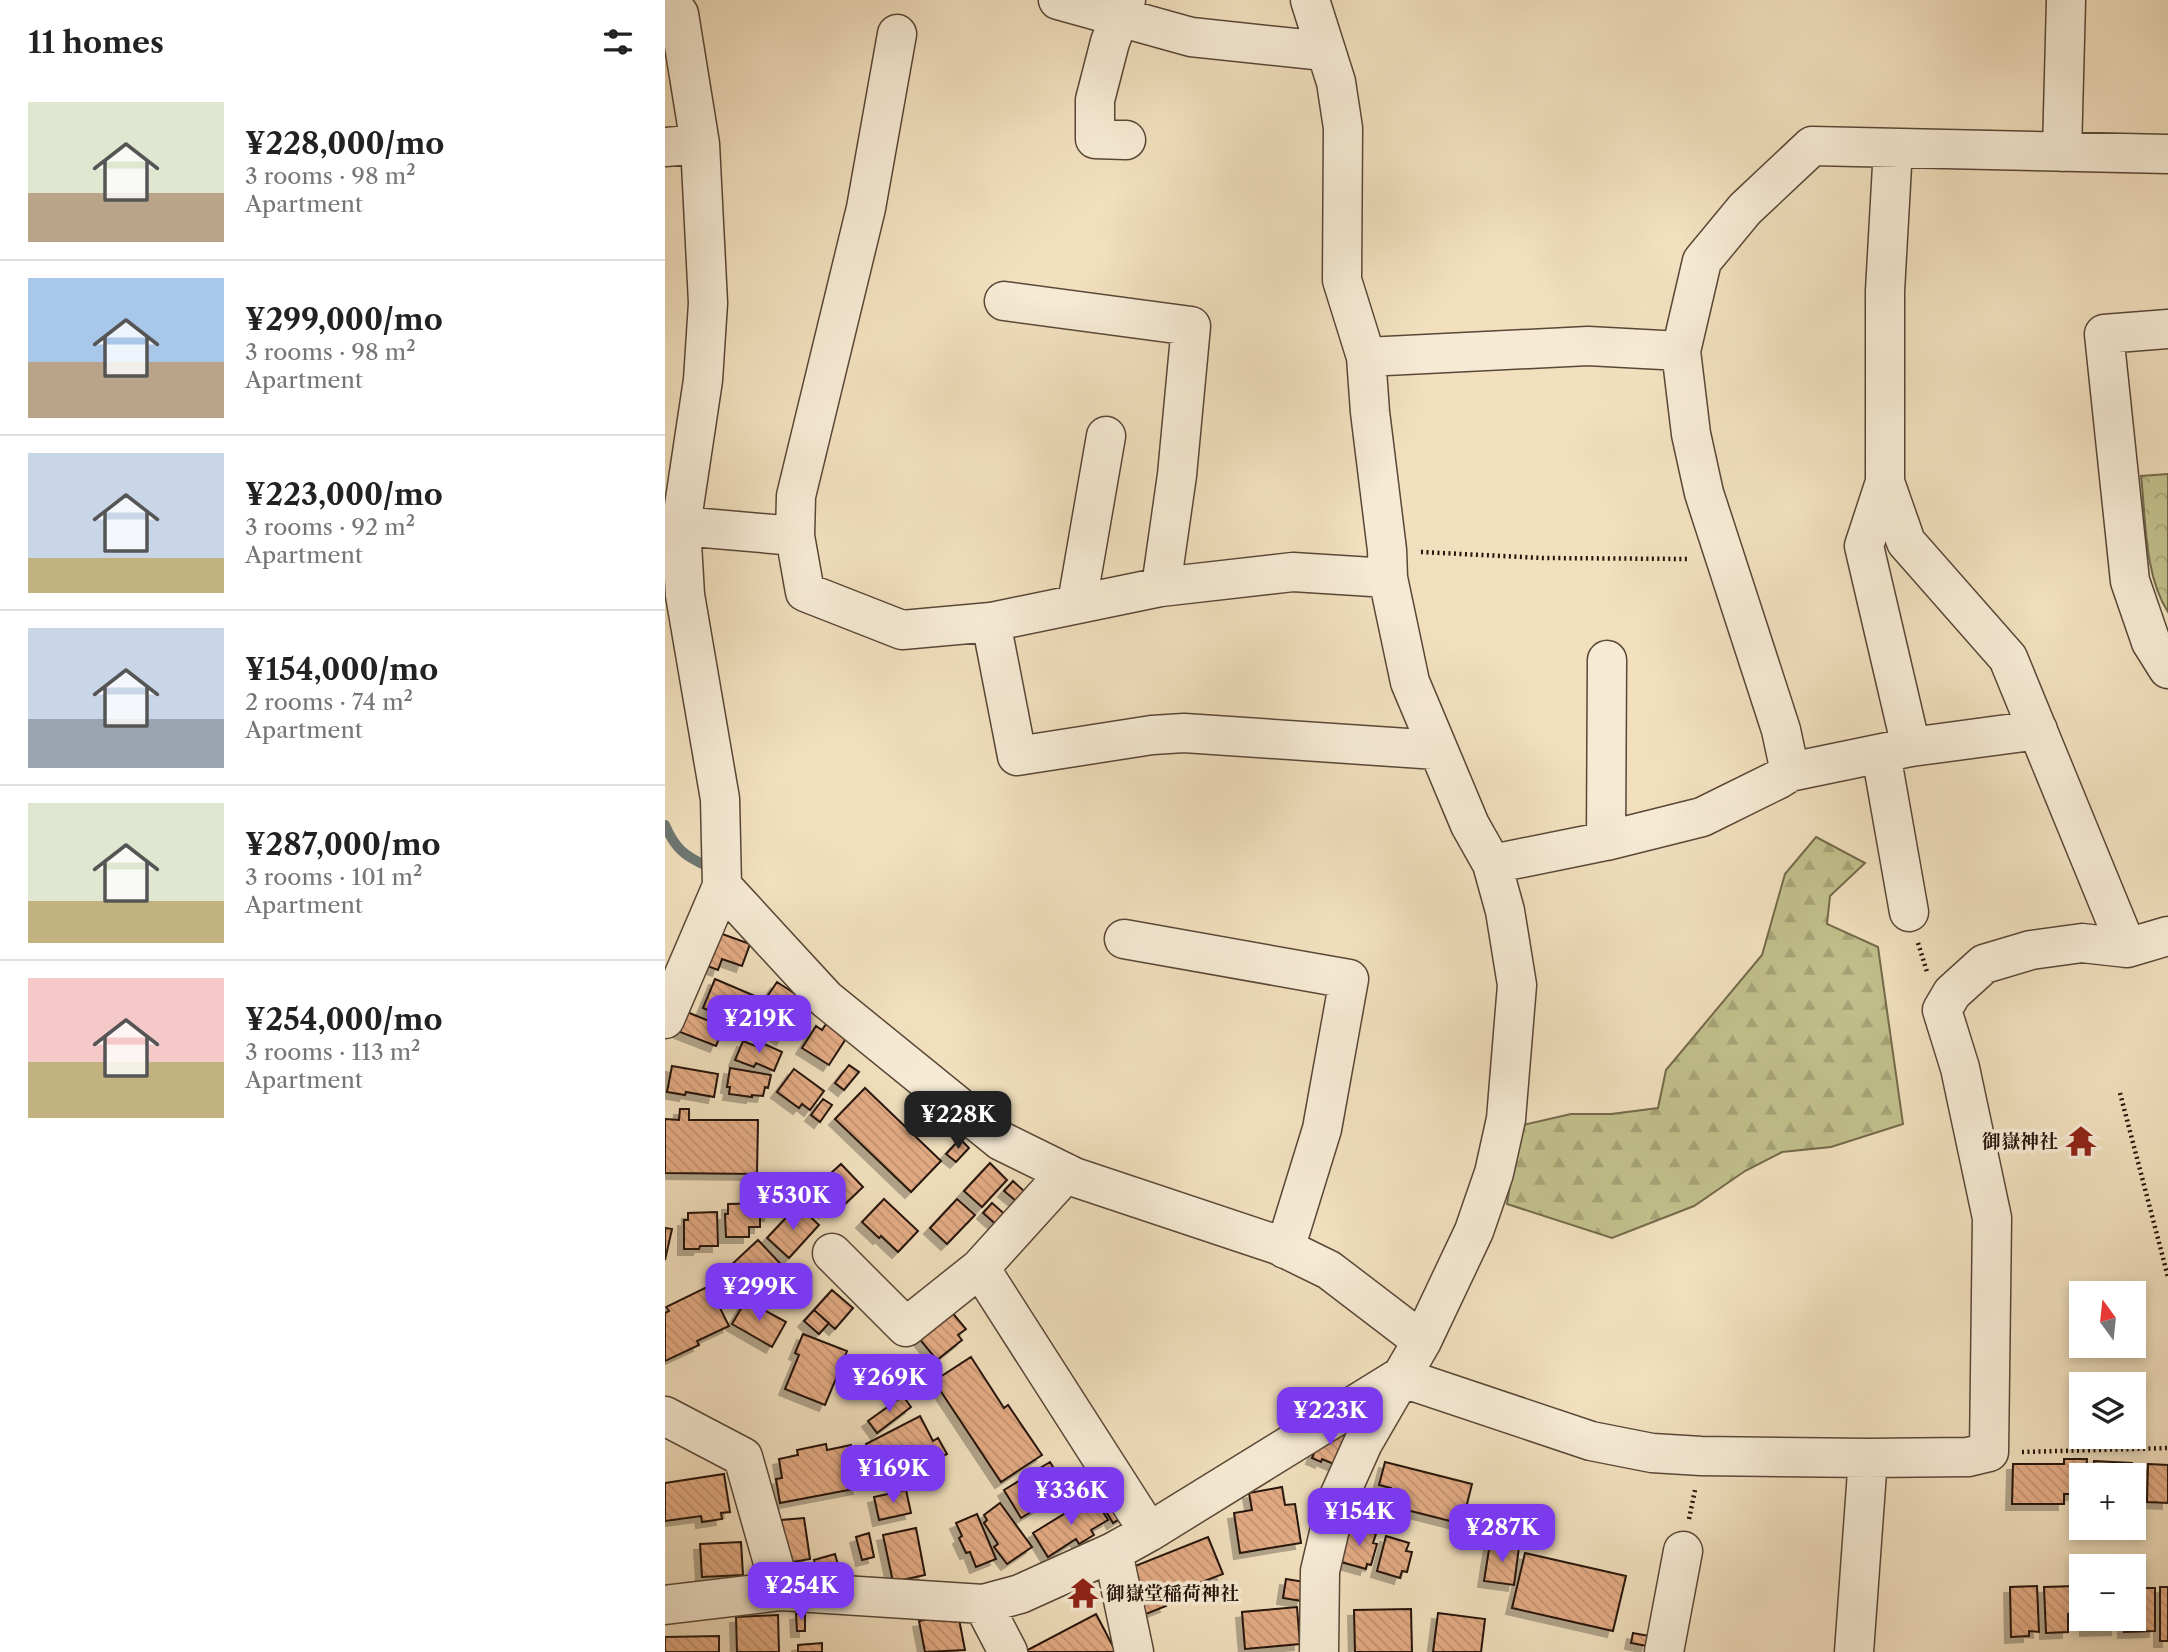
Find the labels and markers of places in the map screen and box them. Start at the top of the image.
pin: ¥219K [710,996,808,1055]
pin: ¥228K [909,1092,1007,1151]
temple icon: 御嶽神社 [2064,1124,2098,1158]
place label: 御嶽神社 [1982,1130,2058,1153]
pin: ¥530K [744,1172,842,1232]
pin: ¥299K [710,1264,808,1323]
pin: ¥269K [840,1354,938,1414]
pin: ¥223K [1281,1388,1379,1447]
pin: ¥169K [844,1446,942,1505]
pin: ¥336K [1022,1468,1120,1527]
pin: ¥154K [1310,1488,1408,1548]
pin: ¥287K [1453,1504,1551,1564]
pin: ¥254K [752,1562,850,1622]
temple icon: 御嶽堂稲荷神社 [1066,1576,1100,1610]
place label: 御嶽堂稲荷神社 [1106,1582,1239,1605]

